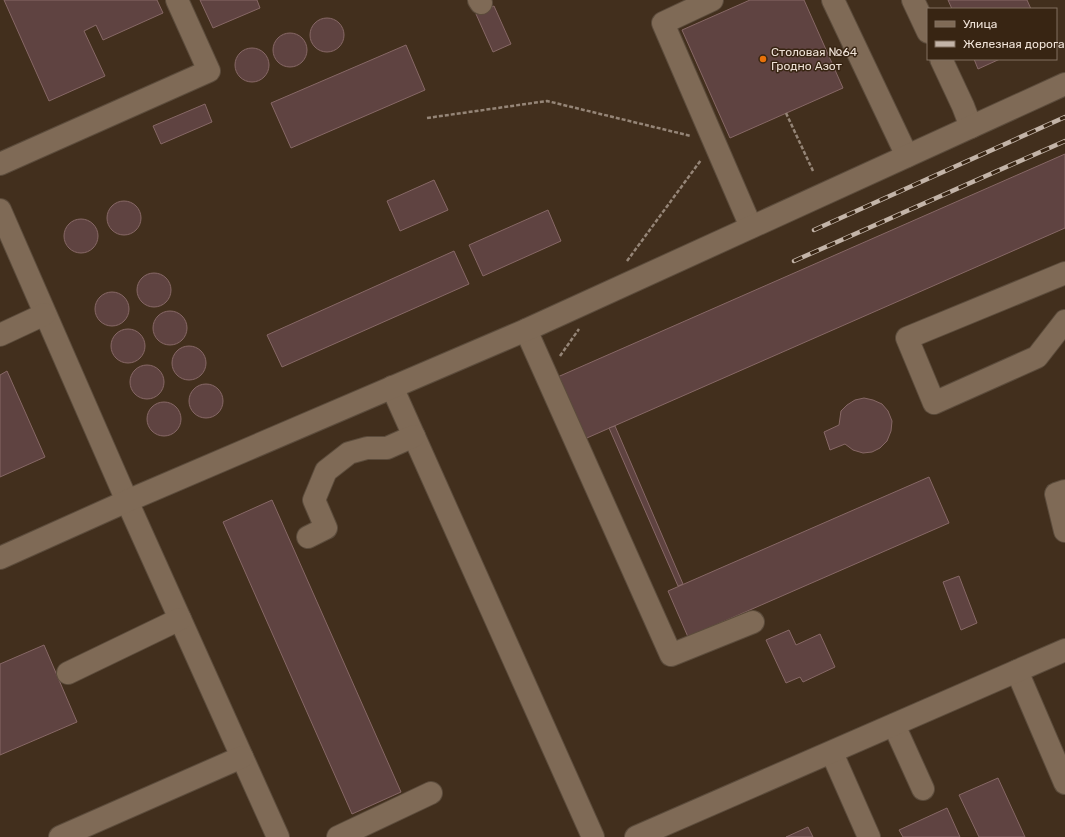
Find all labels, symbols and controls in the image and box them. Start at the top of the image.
legend [927,8,1057,60]
text: Улица [963,17,997,31]
text: Железная дорога [963,37,1065,51]
place label: Столовая №64 Гродно Азот [771,45,858,73]
marker: Столовая №64 Гродно Азот [758,54,768,64]

